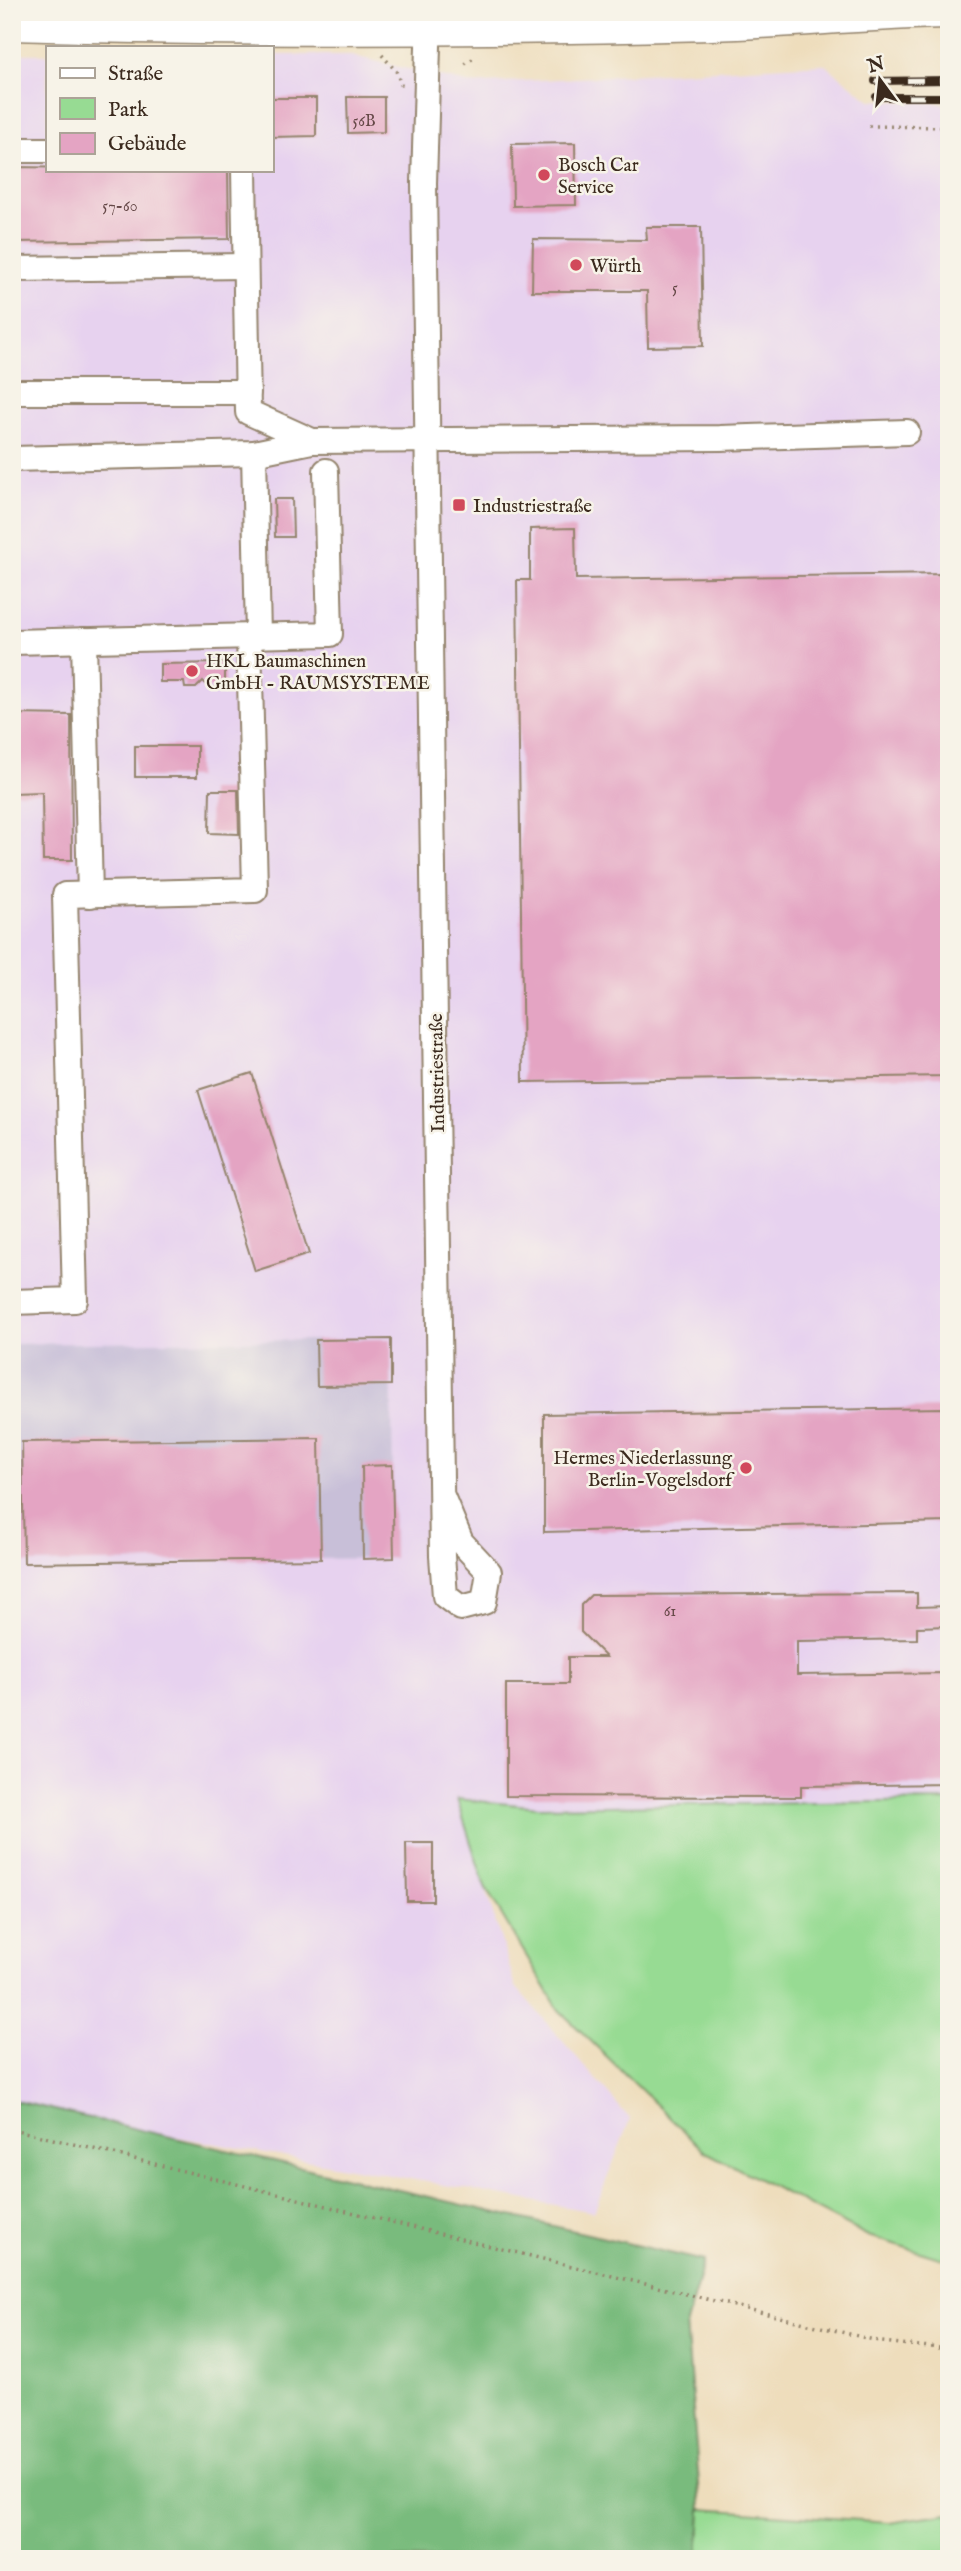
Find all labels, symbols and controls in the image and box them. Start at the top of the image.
legend [46,46,273,172]
north arrow [846,46,916,116]
text: N [864,52,888,79]
text: Straße [108,61,164,88]
text: Park [108,97,149,124]
house number: 56B [352,112,376,132]
text: Gebäude [108,131,187,158]
place label: Bosch Car Service [558,154,639,200]
marker: Bosch Car Service [536,167,552,183]
house number: 57-60 [102,197,138,217]
place label: Würth [590,255,641,279]
marker: Würth [568,257,584,273]
house number: 5 [672,279,678,299]
place label: Industriestraße [473,495,592,519]
marker: Industriestraße [451,497,467,513]
place label: HKL Baumaschinen GmbH - RAUMSYSTEME [206,650,430,696]
marker: HKL Baumaschinen GmbH - RAUMSYSTEME [184,663,200,679]
street label: Industriestraße [425,1013,451,1133]
place label: Hermes Niederlassung Berlin-Vogelsdorf [553,1447,735,1493]
marker: Hermes Niederlassung Berlin-Vogelsdorf [738,1460,754,1476]
house number: 61 [664,1602,676,1622]

